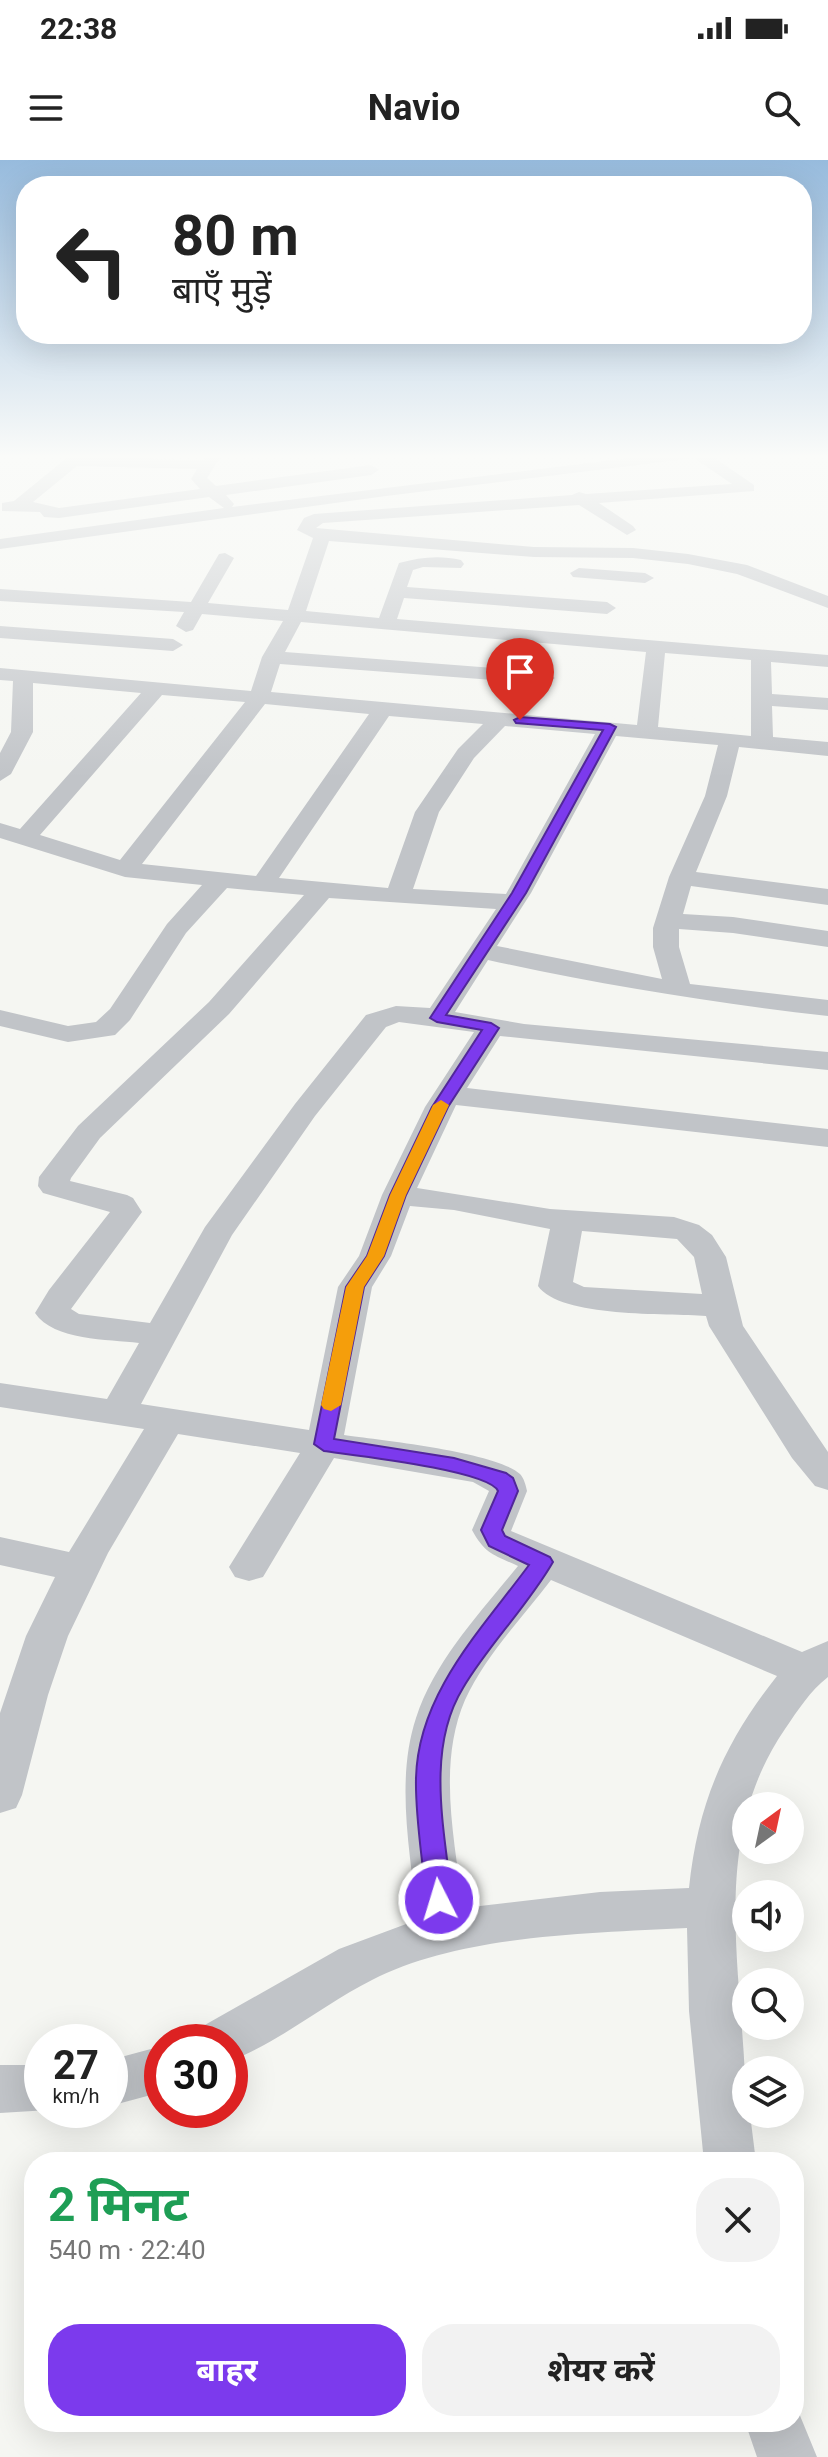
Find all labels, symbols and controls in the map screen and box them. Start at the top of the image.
text: 22:38 [40,11,117,46]
icon: menu [24,86,68,130]
icon: search [760,86,804,130]
text: Navio [368,87,460,129]
text: 80 m [172,203,299,269]
icon: left [40,208,144,312]
text: बाएँ मुड़ें [172,270,272,312]
pin [486,638,554,720]
icon: arrive [498,650,542,694]
north arrow [732,1792,804,1864]
map controls [732,1792,804,2128]
position arrow [397,1858,481,1942]
button: sound [732,1880,804,1952]
button: search [732,1968,804,2040]
speed limit sign: 30 [144,2024,248,2128]
text: 27 [53,2042,99,2089]
button: layers [732,2056,804,2128]
text: km/h [53,2084,99,2108]
text: 2 मिनट [48,2176,188,2233]
button: close [696,2178,780,2262]
text: 540 m · 22:40 [48,2235,206,2265]
button: बाहर [48,2324,406,2416]
button: शेयर करें [422,2324,780,2416]

